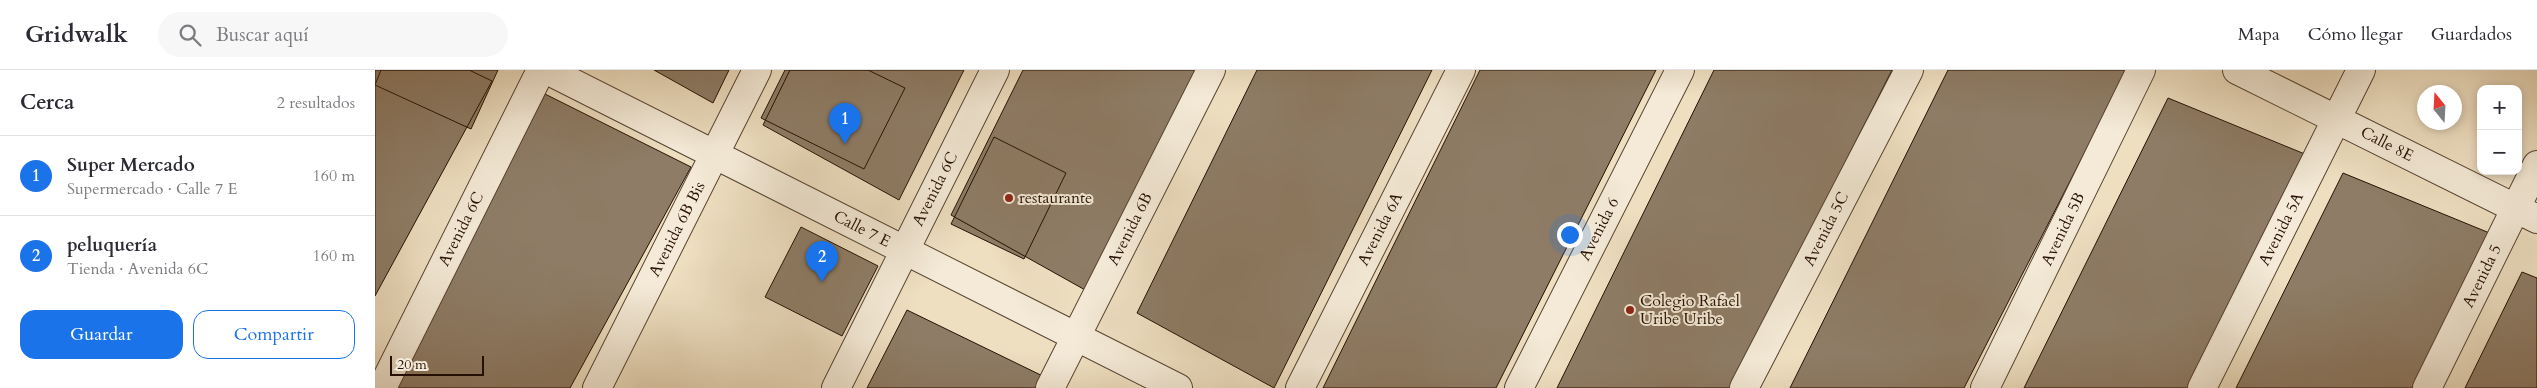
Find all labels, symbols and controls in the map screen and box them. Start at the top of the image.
search box [158,12,508,57]
text: Gridwalk [25,18,128,51]
icon: search [176,21,204,49]
text: Buscar aquí [216,22,309,48]
text: Mapa [2238,22,2280,47]
text: Cómo llegar [2308,22,2403,47]
text: Guardados [2431,22,2512,47]
north arrow [2417,85,2462,130]
map controls [2477,85,2522,175]
button: + [2477,85,2522,130]
text: Cerca [20,88,74,117]
text: 2 resultados [277,92,355,114]
pin: 1 [829,103,861,144]
street label: Calle 8E [2357,121,2417,167]
button: − [2477,130,2522,175]
street label: Avenida 6C [907,148,963,230]
text: Super Mercado [67,152,195,178]
text: 1 [32,165,40,187]
text: 160 m [313,165,355,187]
text: Supermercado · Calle 7 E [67,178,237,200]
street label: Avenida 6B Bis [644,178,710,280]
place label: restaurante [1019,187,1092,209]
street label: Avenida 6C [433,188,489,270]
street label: Avenida 6A [1352,188,1408,269]
street label: Avenida 5C [1798,188,1854,270]
street label: Avenida 5A [2253,188,2309,269]
street label: Avenida 6B [1102,189,1158,269]
street label: Avenida 5B [2036,189,2090,269]
marker: restaurante [1003,192,1015,204]
street label: Avenida 6 [1574,194,1624,264]
street label: Calle 7 E [830,205,894,253]
your location [1557,222,1583,248]
text: peluquería [67,232,157,258]
street label: Avenida 5 [2457,240,2507,312]
pin: 2 [806,241,838,282]
text: 2 [32,245,40,267]
text: 160 m [313,245,355,267]
text: Tienda · Avenida 6C [67,258,208,280]
place label: Colegio Rafael Uribe Uribe [1640,290,1740,330]
marker: Colegio Rafael Uribe Uribe [1624,304,1636,316]
button: Guardar [20,310,183,359]
button: Compartir [193,310,355,359]
scale bar [390,353,484,376]
text: 20 m [397,355,427,374]

